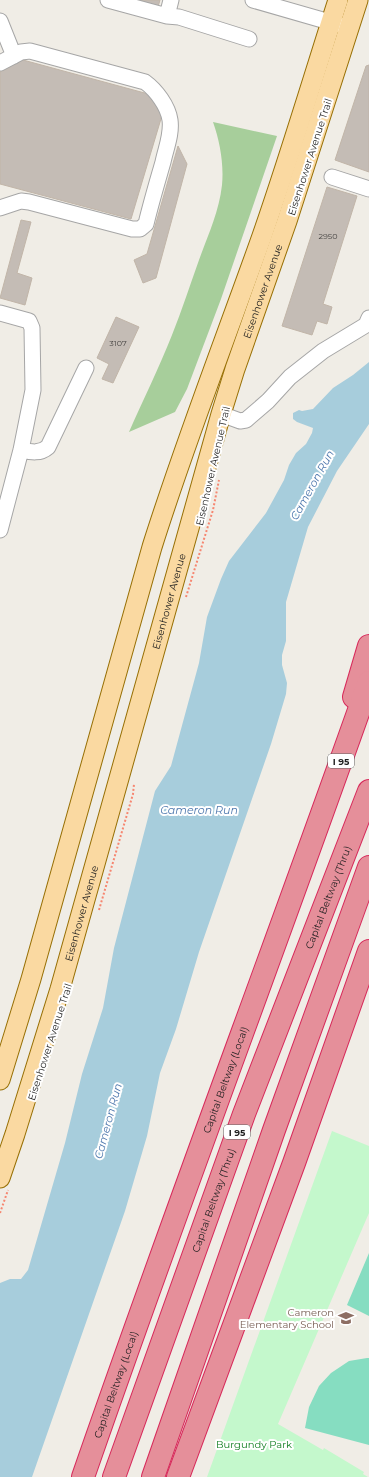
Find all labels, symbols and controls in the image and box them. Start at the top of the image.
street label: Eisenhower Avenue Trail [285,97,335,217]
house number: 2950 [318,231,338,241]
street label: Eisenhower Avenue [240,242,285,340]
house number: 3107 [109,338,127,348]
street label: Eisenhower Avenue Trail [193,405,233,527]
water label: Cameron Run [287,448,337,522]
street label: Eisenhower Avenue [149,552,188,651]
road number: I 95 [328,754,354,768]
water label: Cameron Run [160,803,238,817]
street label: Capital Beltway (Thru) [302,844,354,951]
street label: Eisenhower Avenue [62,864,101,963]
street label: Eisenhower Avenue Trail [25,982,75,1102]
street label: Capital Beltway (Local) [200,1024,251,1135]
water label: Cameron Run [91,1082,125,1160]
road number: I 95 [224,1125,250,1139]
street label: Capital Beltway (Thru) [189,1146,238,1254]
place label: Cameron Elementary School [240,1306,334,1331]
school or university icon: Cameron Elementary School [337,1309,355,1327]
street label: Capital Beltway (Local) [90,1329,140,1440]
park label: Burgundy Park [216,1438,292,1451]

